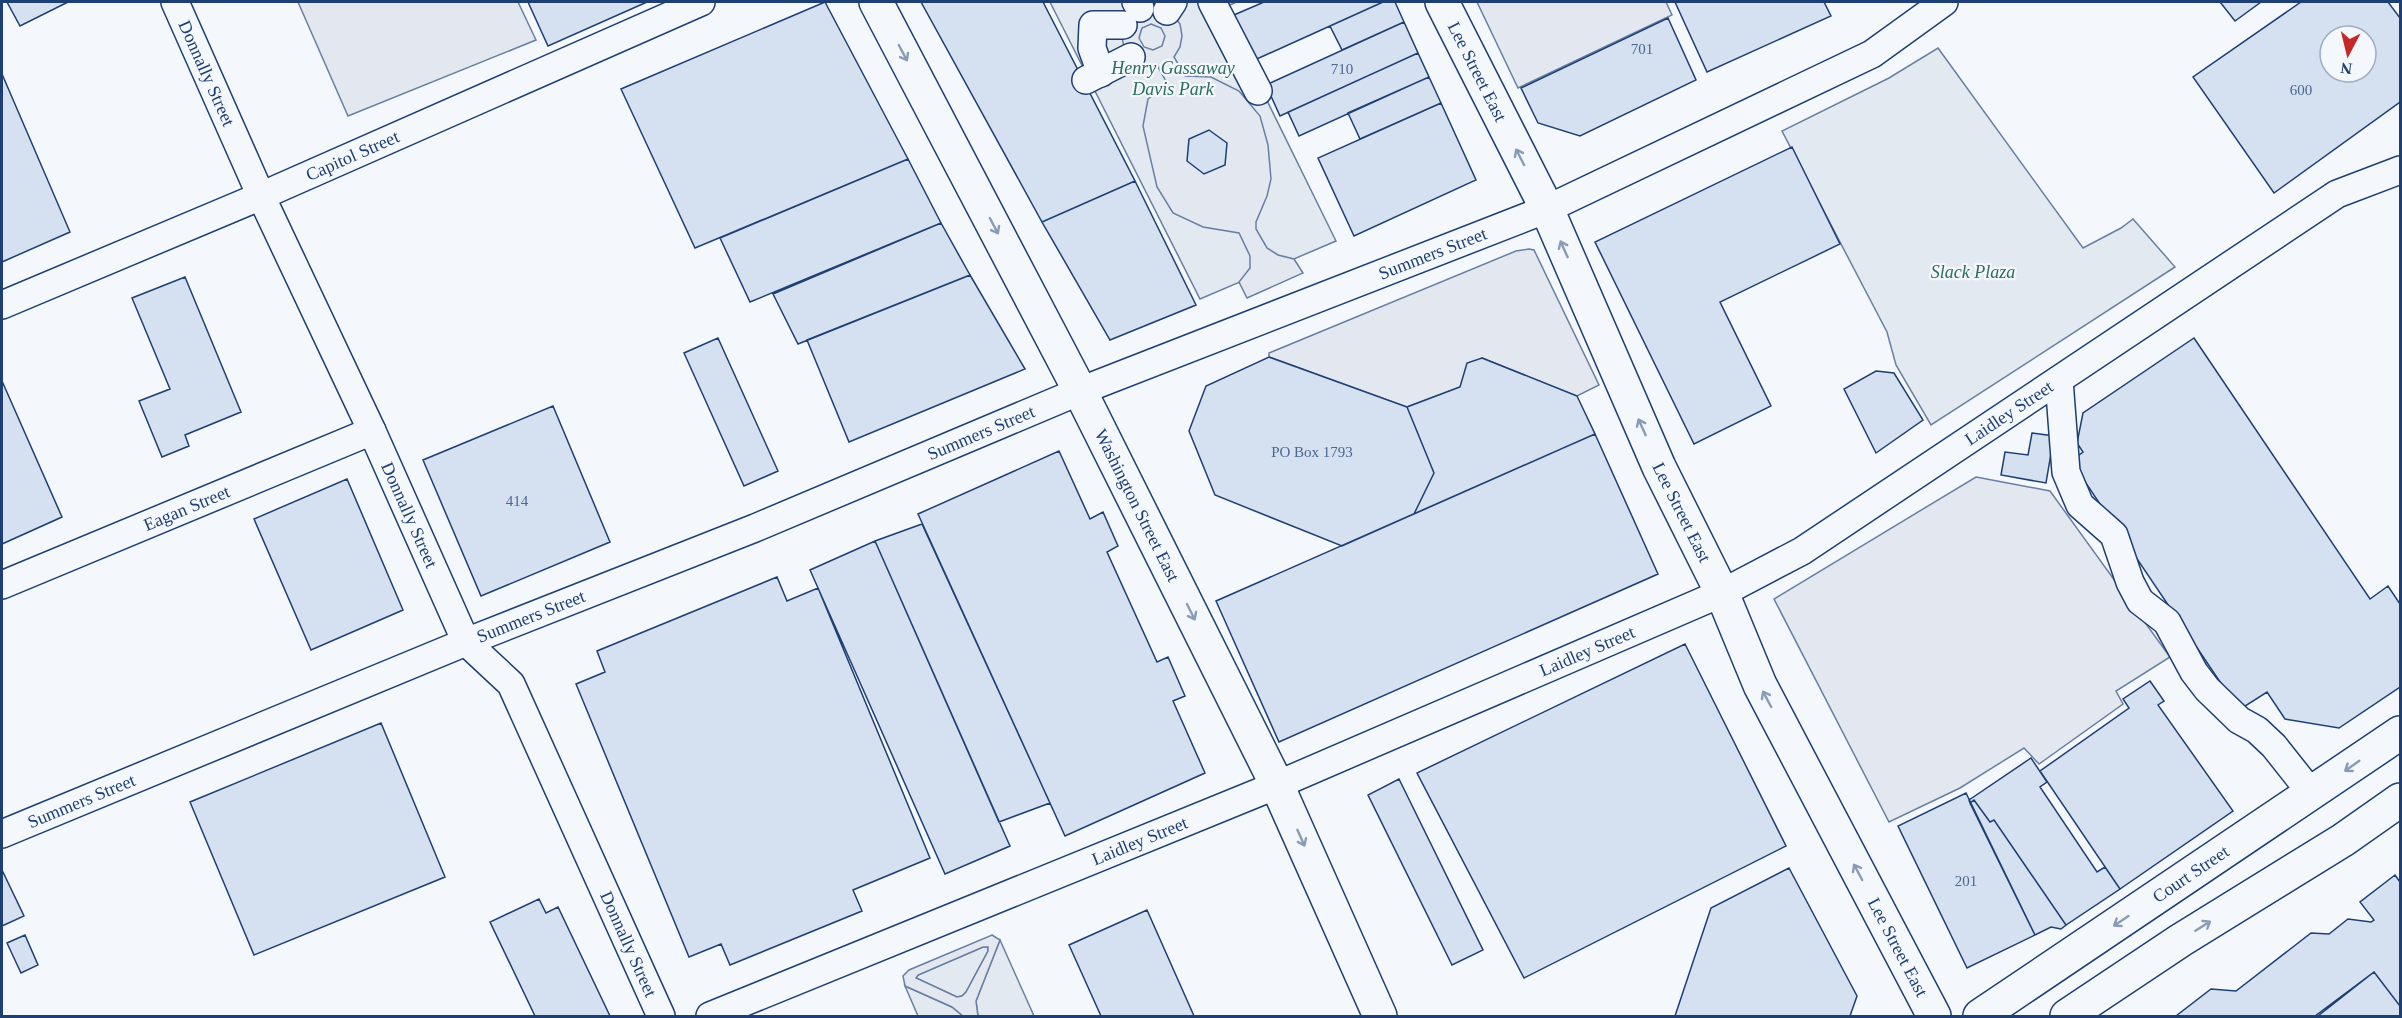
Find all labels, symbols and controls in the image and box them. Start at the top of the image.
street label: Donnally Street [174,17,239,129]
street label: Lee Street East [1444,18,1511,125]
north arrow [2318,24,2378,84]
house number: 701 [1631,41,1653,57]
one-way arrow [898,44,909,62]
park label: Henry Gassaway Davis Park [1110,58,1235,99]
text: N [2339,59,2353,78]
house number: 710 [1331,61,1353,77]
house number: 600 [2290,82,2312,98]
street label: Capitol Street [303,126,402,185]
one-way arrow [1514,149,1526,167]
one-way arrow [988,217,1000,234]
street label: Summers Street [1376,223,1490,284]
one-way arrow [1558,240,1569,258]
park label: Slack Plaza [1931,262,2015,282]
street label: Laidley Street [1961,376,2057,449]
street label: Summers Street [924,401,1038,464]
one-way arrow [1636,419,1647,437]
street label: Washington Street East [1091,426,1184,585]
house number: PO Box 1793 [1271,444,1353,460]
street label: Donnally Street [377,459,442,571]
street label: Lee Street East [1648,459,1715,566]
street label: Eagan Street [141,481,233,535]
house number: 414 [506,493,529,509]
street label: Summers Street [474,586,588,647]
one-way arrow [1186,603,1197,621]
street label: Laidley Street [1537,622,1638,680]
one-way arrow [1761,690,1773,708]
one-way arrow [2345,760,2361,772]
street label: Summers Street [25,770,138,832]
street label: Laidley Street [1089,813,1191,869]
one-way arrow [1296,829,1307,847]
street label: Court Street [2149,841,2233,907]
one-way arrow [1852,863,1863,881]
house number: 201 [1955,873,1977,889]
street label: Donnally Street [596,888,661,1000]
street label: Lee Street East [1864,894,1932,1000]
one-way arrow [2113,915,2129,927]
one-way arrow [2194,920,2211,932]

